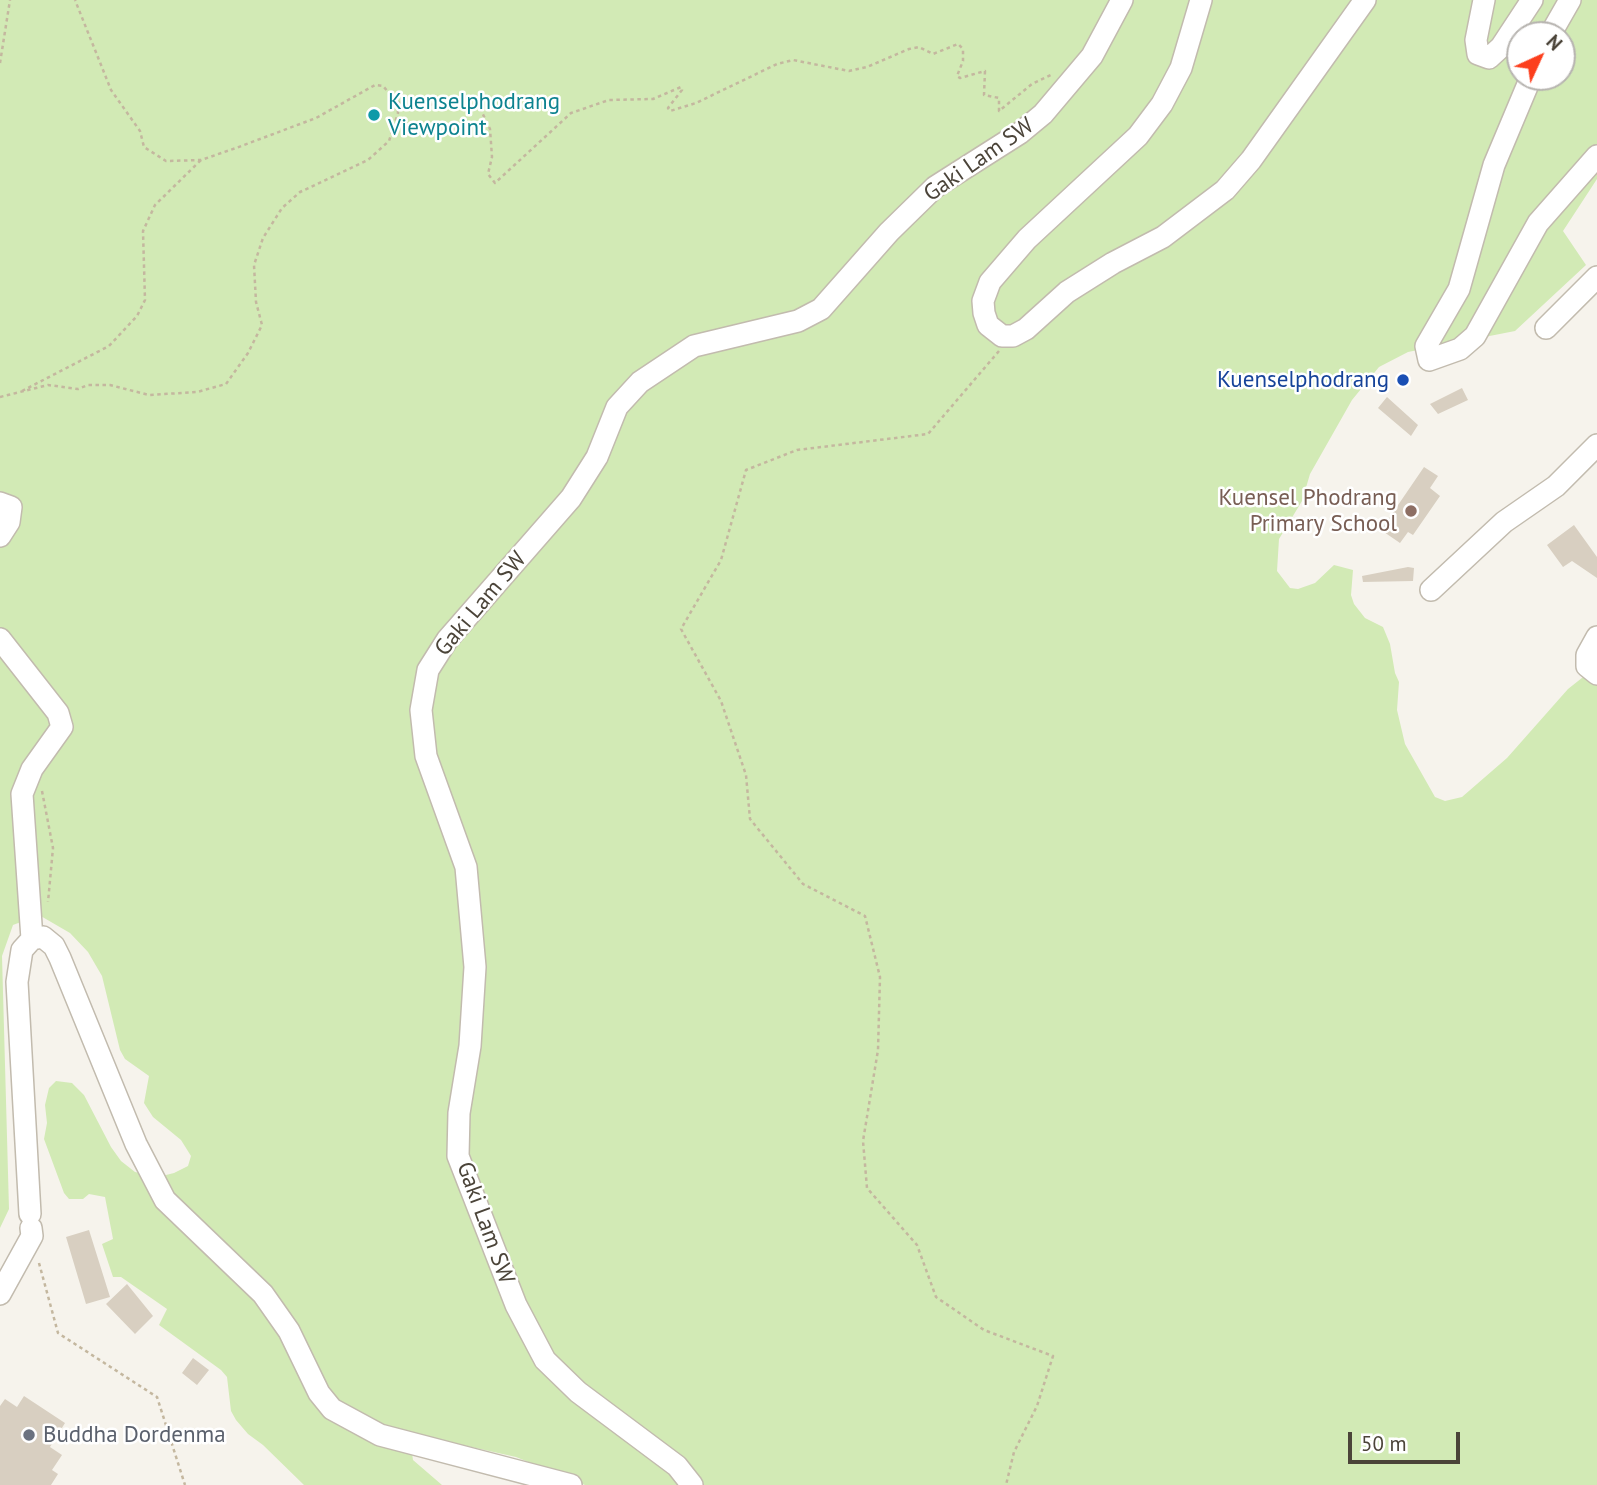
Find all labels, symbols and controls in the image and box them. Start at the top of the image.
north arrow [1506,21,1576,91]
text: N [1542,30,1567,55]
place label: Kuenselphodrang Viewpoint [388,88,560,142]
marker: Kuenselphodrang Viewpoint [366,107,382,123]
street label: Gaki Lam SW [919,112,1039,208]
place label: Kuenselphodrang [1217,366,1389,394]
marker: Kuenselphodrang [1395,372,1411,388]
place label: Kuensel Phodrang Primary School [1218,484,1397,538]
marker: Kuensel Phodrang Primary School [1403,503,1419,519]
street label: Gaki Lam SW [429,546,533,662]
street label: Gaki Lam SW [450,1158,520,1288]
scale bar [1352,1418,1464,1462]
place label: Buddha Dordenma [43,1421,226,1449]
marker: Buddha Dordenma [21,1427,37,1443]
text: 50 m [1361,1430,1407,1457]

